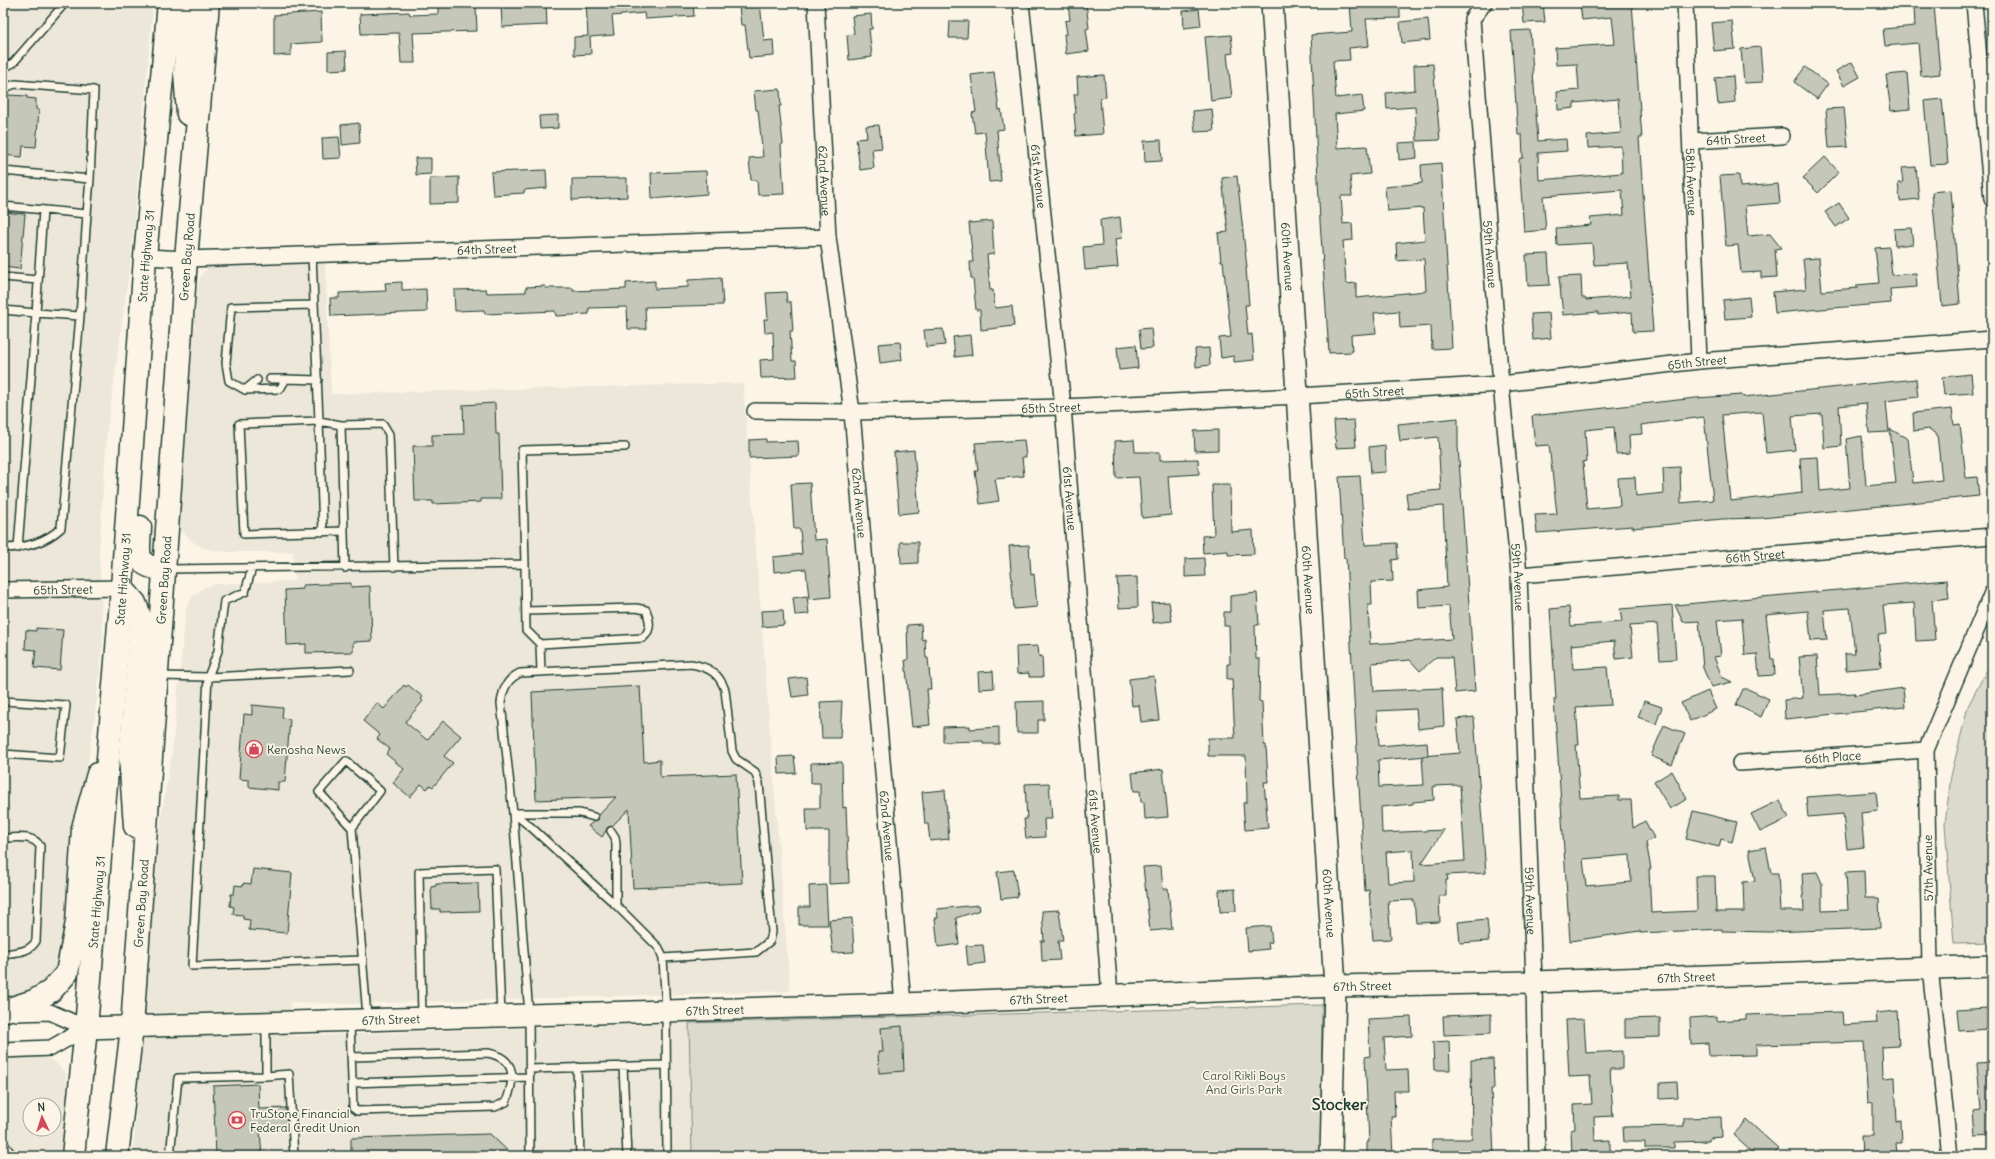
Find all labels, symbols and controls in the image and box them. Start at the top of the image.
street label: 64th Street [1706,129,1766,148]
street label: 61st Avenue [1028,143,1050,209]
street label: 62nd Avenue [816,145,834,216]
street label: 58th Avenue [1683,148,1701,216]
street label: State Highway 31 [134,209,157,303]
street label: Green Bay Road [176,212,197,301]
street label: 59th Avenue [1481,220,1501,289]
street label: 60th Avenue [1279,222,1298,291]
street label: 64th Street [457,240,517,257]
street label: 65th Street [1666,351,1727,372]
street label: 65th Street [1344,382,1405,401]
street label: 65th Street [1021,399,1081,415]
street label: 61st Avenue [1060,466,1080,531]
street label: 62nd Avenue [849,467,870,539]
street label: State Highway 31 [111,532,133,626]
street label: Green Bay Road [153,535,174,625]
street label: 59th Avenue [1509,542,1528,611]
street label: 60th Avenue [1299,545,1319,615]
street label: 66th Street [1725,546,1786,565]
street label: 65th Street [33,581,93,597]
shop icon: Kenosha News [244,739,264,759]
place label: Kenosha News [267,742,346,757]
street label: 66th Place [1804,747,1862,766]
street label: 61st Avenue [1086,789,1106,854]
street label: 62nd Avenue [877,790,898,861]
street label: 57th Avenue [1920,834,1936,902]
street label: State Highway 31 [85,855,108,949]
street label: Green Bay Road [130,859,151,948]
street label: 59th Avenue [1522,867,1540,935]
street label: 60th Avenue [1320,868,1339,938]
street label: 67th Street [1657,968,1716,985]
street label: 67th Street [1333,977,1392,994]
street label: 67th Street [1009,990,1068,1007]
street label: 67th Street [685,1001,744,1018]
street label: 67th Street [361,1011,420,1027]
park label: Carol Rikli Boys And Girls Park [1202,1068,1286,1097]
district label: Stocker [1312,1094,1367,1114]
north arrow [22,1097,62,1137]
text: N [37,1100,46,1114]
place label: TruStone Financial Federal Credit Union [250,1106,360,1135]
bank icon: TruStone Financial Federal Credit Union [227,1110,247,1130]

